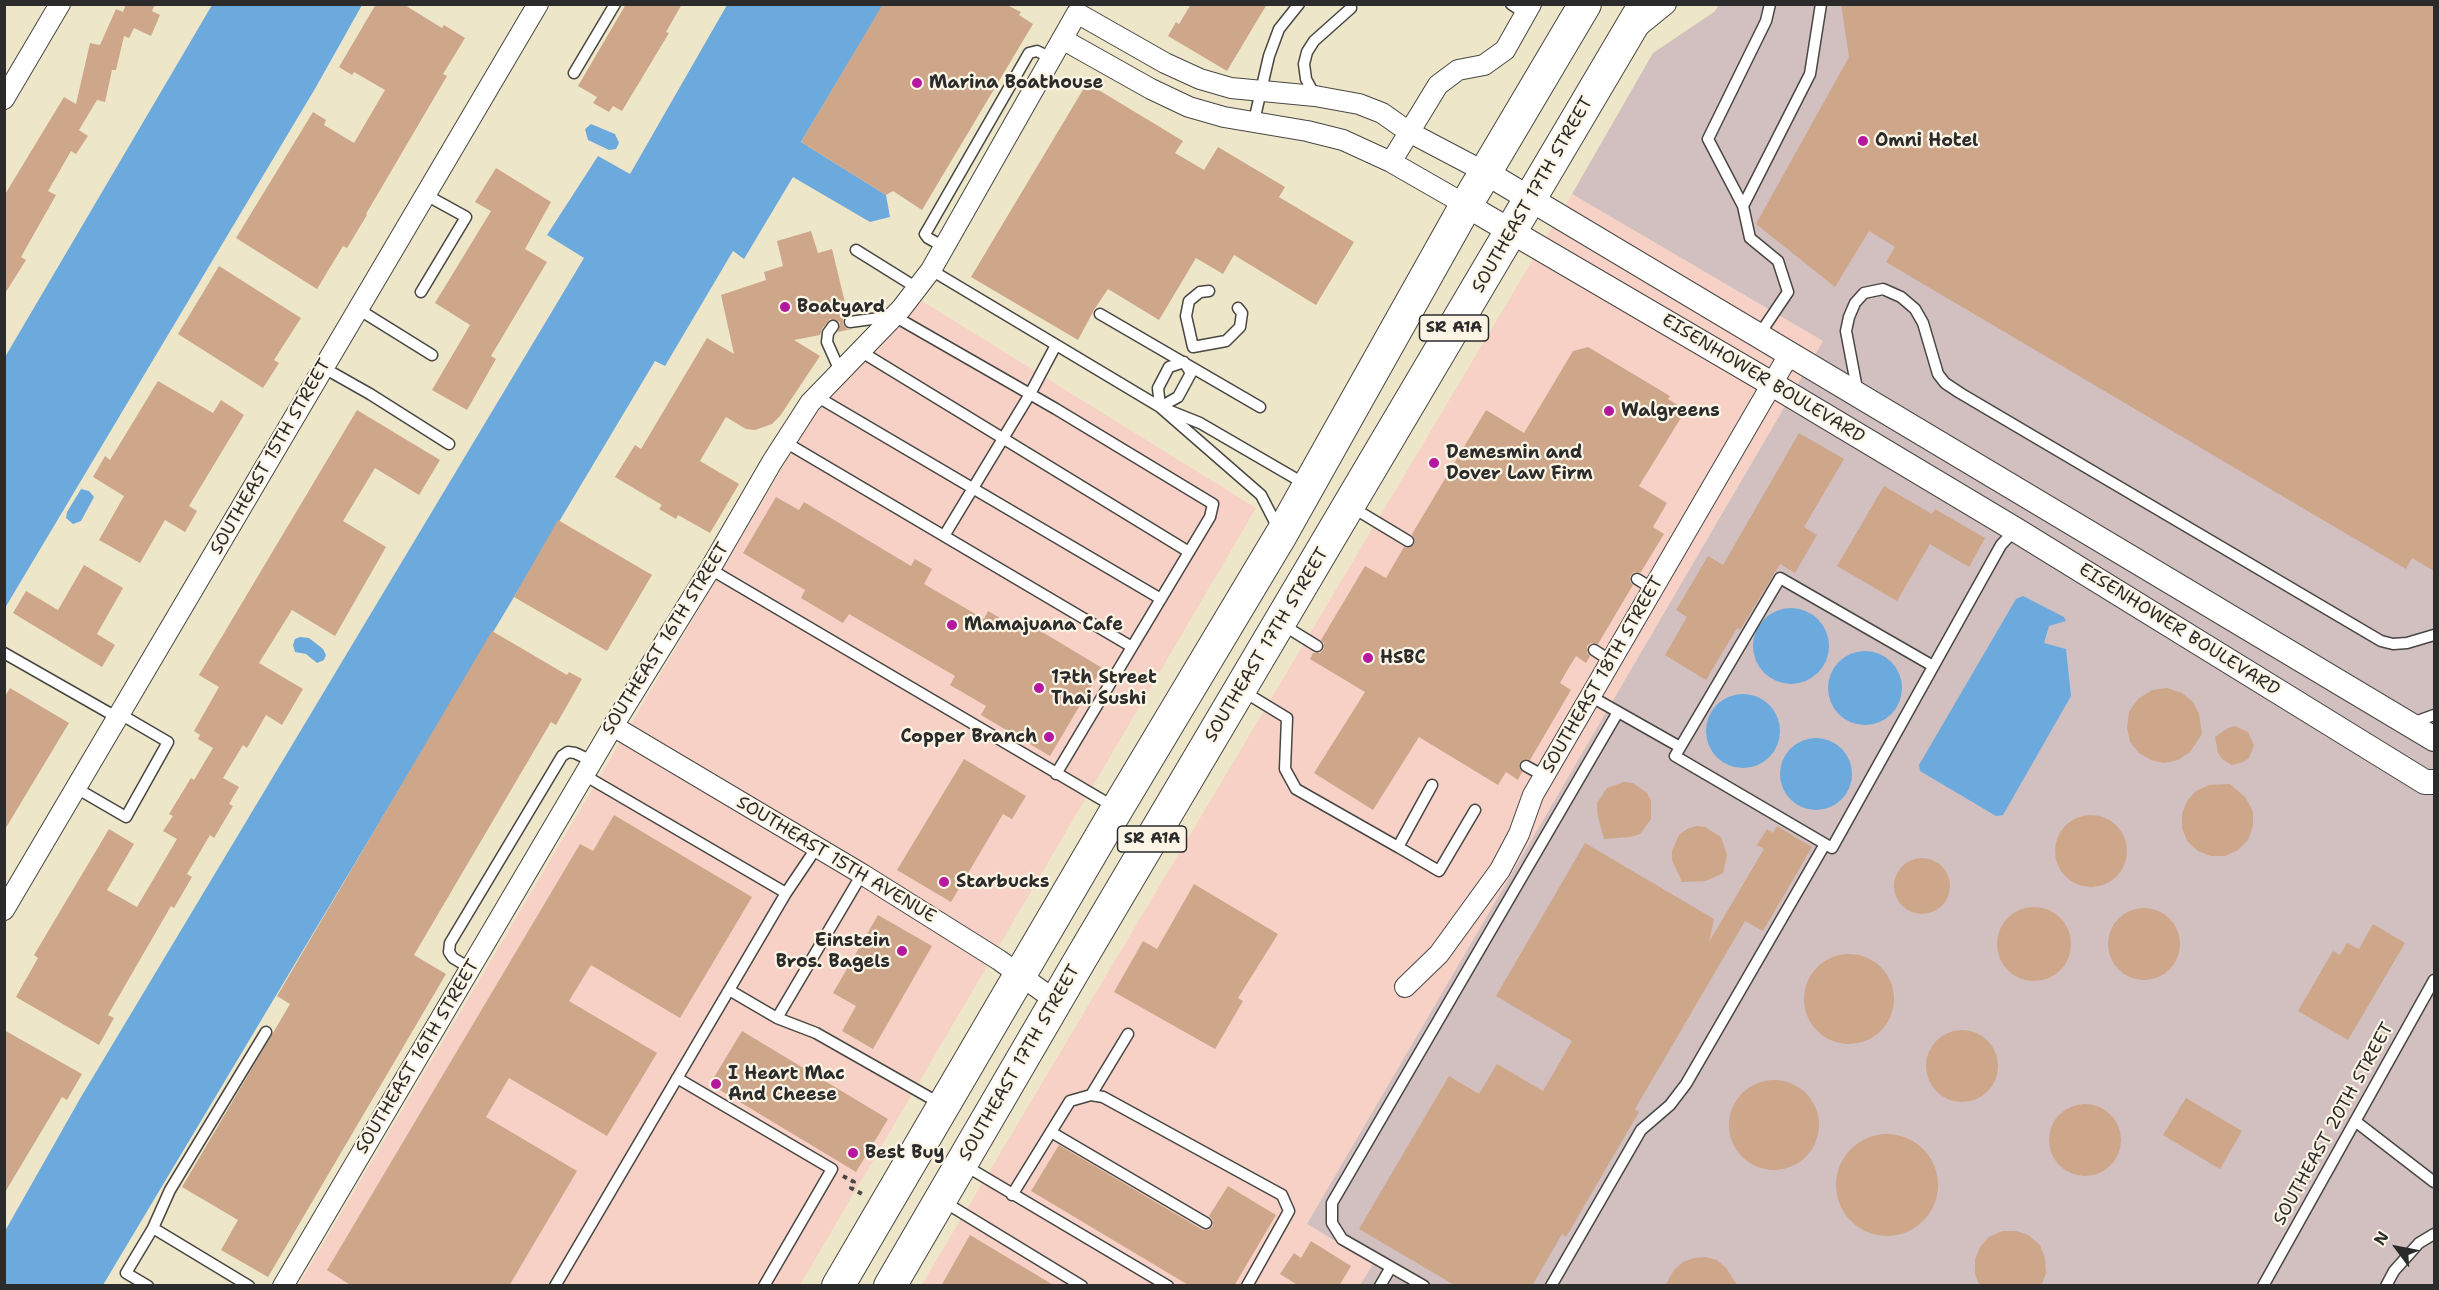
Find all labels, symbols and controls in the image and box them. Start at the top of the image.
place label: Marina Boathouse [929,72,1103,94]
marker: Marina Boathouse [910,76,924,90]
street label: SOUTHEAST 17TH STREET [1468,93,1598,297]
place label: Omni Hotel [1875,130,1978,152]
marker: Omni Hotel [1856,134,1870,148]
place label: Boatyard [797,296,885,318]
marker: Boatyard [778,300,792,314]
street label: EISENHOWER BOULEVARD [1658,310,1868,448]
road number: SR A1A [1420,315,1488,341]
street label: SOUTHEAST 15TH STREET [206,355,336,559]
place label: Walgreens [1621,400,1720,422]
marker: Walgreens [1602,404,1616,418]
place label: Demesmin and Dover Law Firm [1446,442,1593,484]
marker: Demesmin and Dover Law Firm [1427,456,1441,470]
street label: SOUTHEAST 16TH STREET [598,539,734,739]
street label: SOUTHEAST 17TH STREET [1200,544,1334,746]
street label: EISENHOWER BOULEVARD [2074,559,2284,701]
street label: SOUTHEAST 18TH STREET [1538,573,1668,777]
place label: Mamajuana Cafe [964,614,1123,636]
marker: Mamajuana Cafe [945,618,959,632]
place label: HSBC [1380,647,1425,669]
marker: HSBC [1361,651,1375,665]
place label: 17th Street Thai Sushi [1051,667,1157,710]
marker: 17th Street Thai Sushi [1032,681,1046,695]
place label: Copper Branch [901,726,1037,748]
marker: Copper Branch [1042,730,1056,744]
street label: SOUTHEAST 15TH AVENUE [732,792,940,928]
road number: SR A1A [1118,826,1186,852]
place label: Starbucks [956,871,1050,893]
marker: Starbucks [937,875,951,889]
place label: Einstein Bros. Bagels [776,930,890,972]
marker: Einstein Bros. Bagels [895,944,909,958]
street label: SOUTHEAST 16TH STREET [351,956,485,1158]
street label: SOUTHEAST 17TH STREET [955,961,1085,1165]
street label: SOUTHEAST 20TH STREET [2269,1019,2399,1229]
place label: I Heart Mac And Cheese [728,1063,845,1106]
marker: I Heart Mac And Cheese [709,1077,723,1091]
place label: Best Buy [865,1142,945,1164]
marker: Best Buy [846,1146,860,1160]
north arrow [2367,1218,2427,1278]
text: N [2369,1227,2394,1249]

